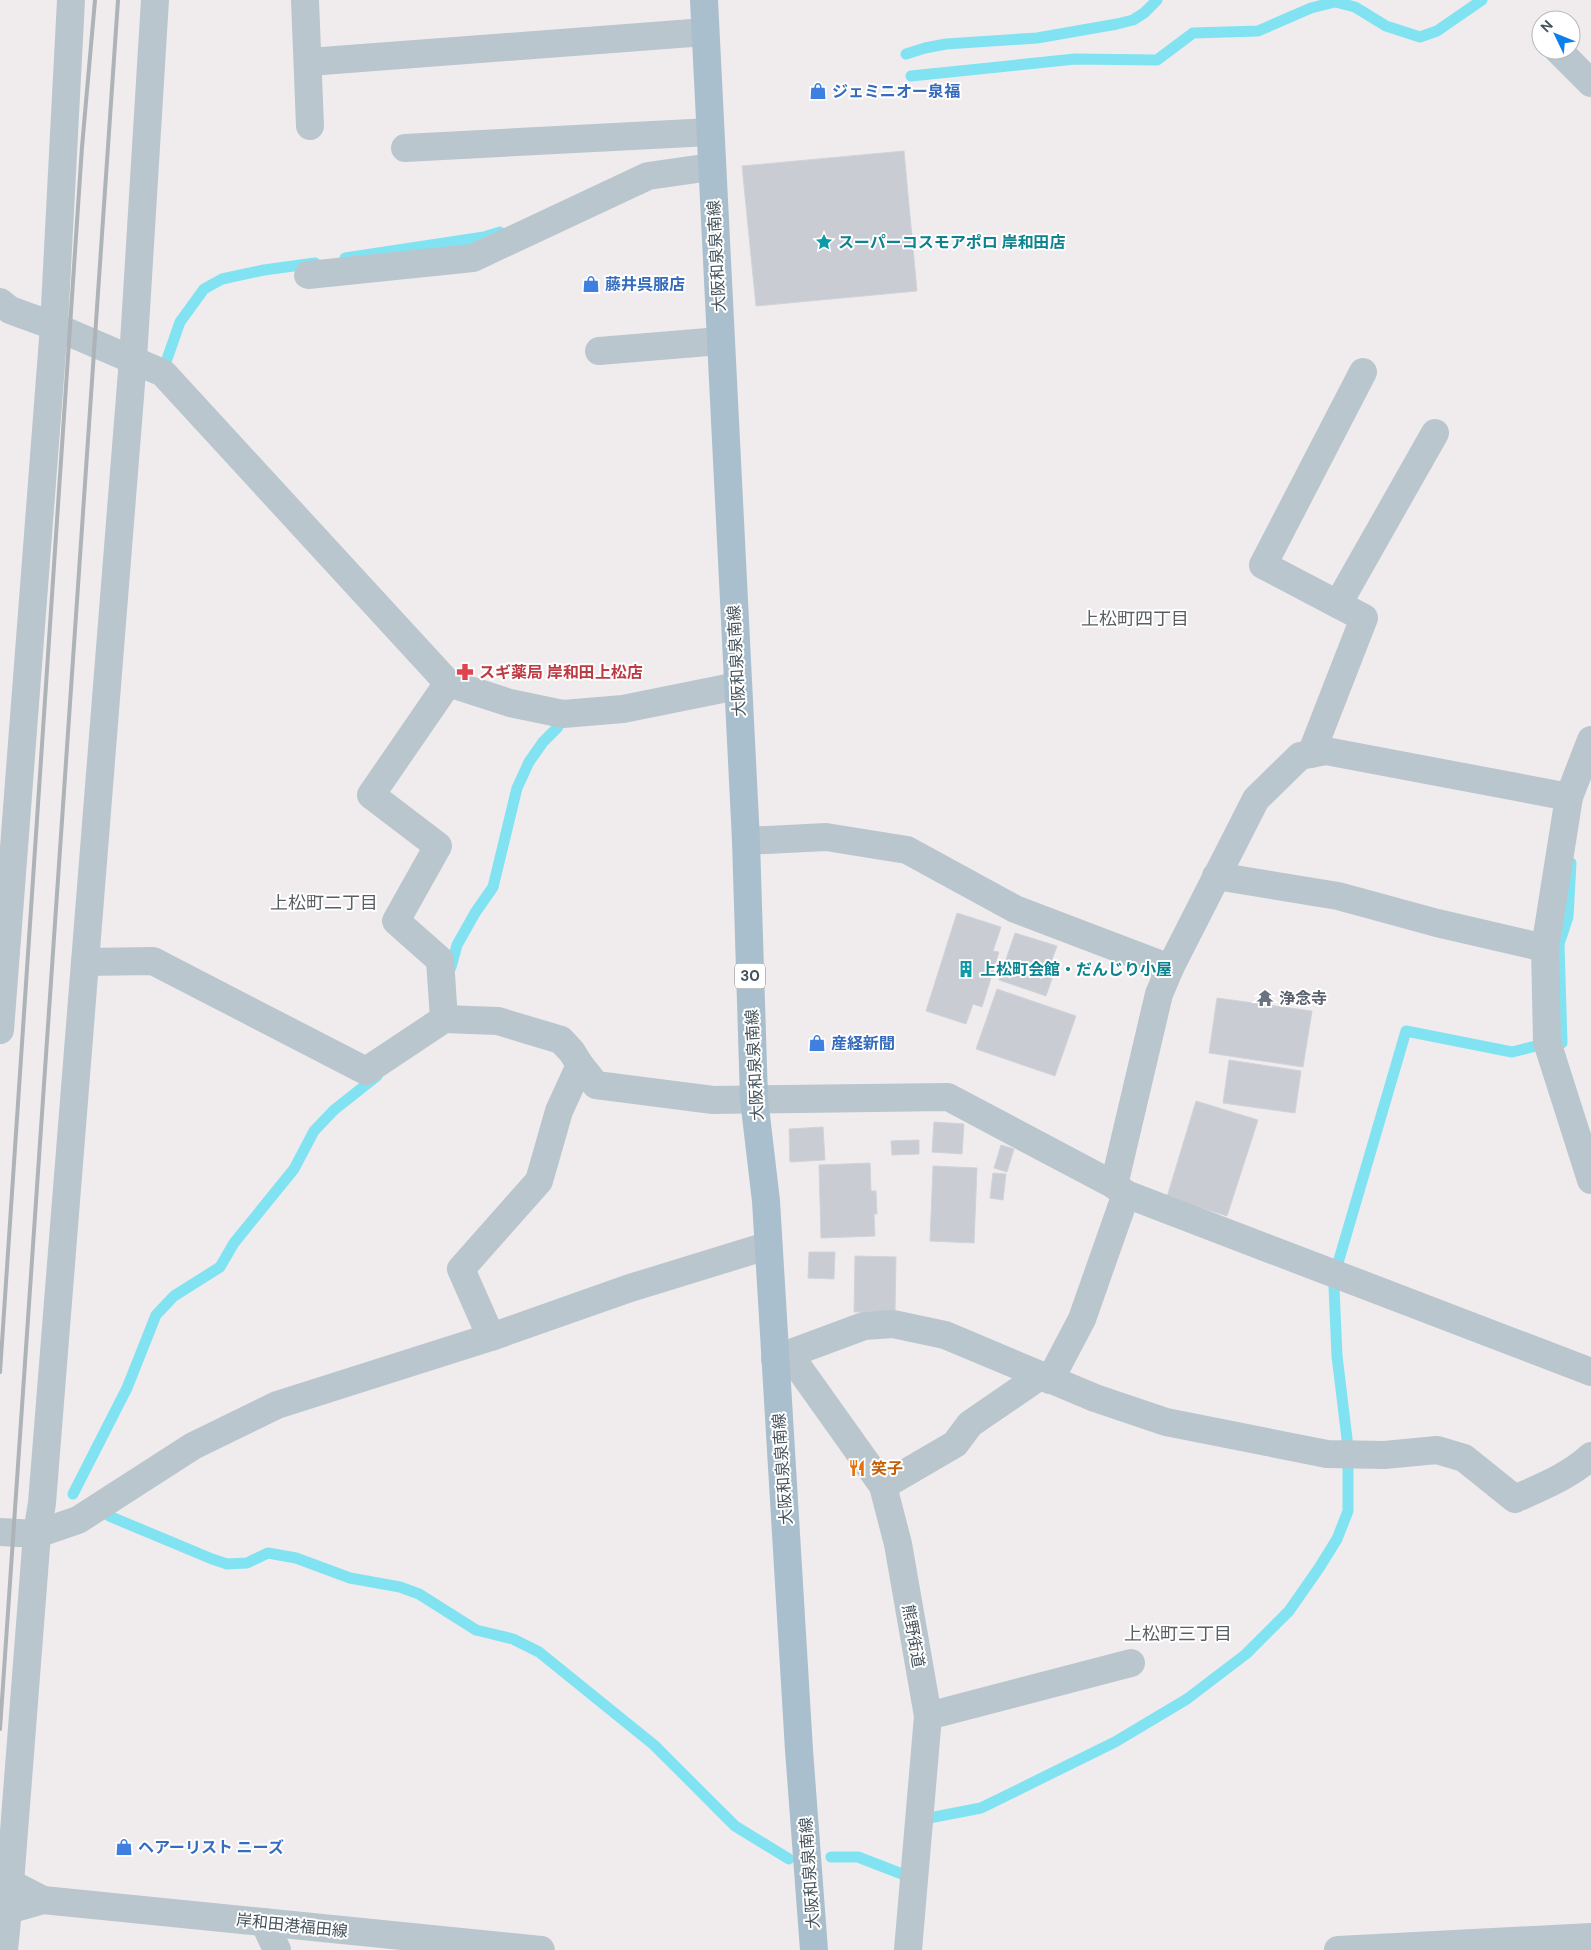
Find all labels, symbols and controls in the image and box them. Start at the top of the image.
north arrow [1531,10,1581,60]
text: N [1536,16,1557,36]
shop icon: ジェミニオー泉福 [808,81,828,101]
place label: ジェミニオー泉福 [832,81,960,102]
street label: 大阪和泉泉南線 [703,199,730,312]
place icon: スーパーコスモアポロ 岸和田店 [814,232,834,252]
place label: スーパーコスモアポロ 岸和田店 [838,232,1066,253]
shop icon: 藤井呉服店 [581,274,601,294]
place label: 藤井呉服店 [605,274,685,295]
street label: 大阪和泉泉南線 [723,604,750,717]
district label: 上松町四丁目 [1081,607,1189,631]
pharmacy icon: スギ薬局 岸和田上松店 [455,662,475,682]
place label: スギ薬局 岸和田上松店 [479,662,643,683]
district label: 上松町二丁目 [270,891,378,915]
building icon: 上松町会館・だんじり小屋 [956,959,976,979]
place label: 上松町会館・だんじり小屋 [980,959,1172,980]
road number: 30 [735,964,765,988]
temple icon: 浄念寺 [1255,988,1275,1008]
place label: 浄念寺 [1279,988,1327,1009]
street label: 大阪和泉泉南線 [741,1008,768,1121]
shop icon: 産経新聞 [807,1033,827,1053]
place label: 産経新聞 [831,1033,895,1054]
street label: 大阪和泉泉南線 [768,1412,797,1526]
restaurant icon: 笑子 [847,1458,867,1478]
place label: 笑子 [871,1458,903,1479]
street label: 熊野街道 [898,1603,929,1669]
district label: 上松町三丁目 [1124,1622,1232,1646]
street label: 大阪和泉泉南線 [795,1816,824,1930]
shop icon: ヘアーリスト ニーズ [114,1837,134,1857]
place label: ヘアーリスト ニーズ [138,1837,284,1858]
street label: 岸和田港福田線 [235,1909,349,1942]

